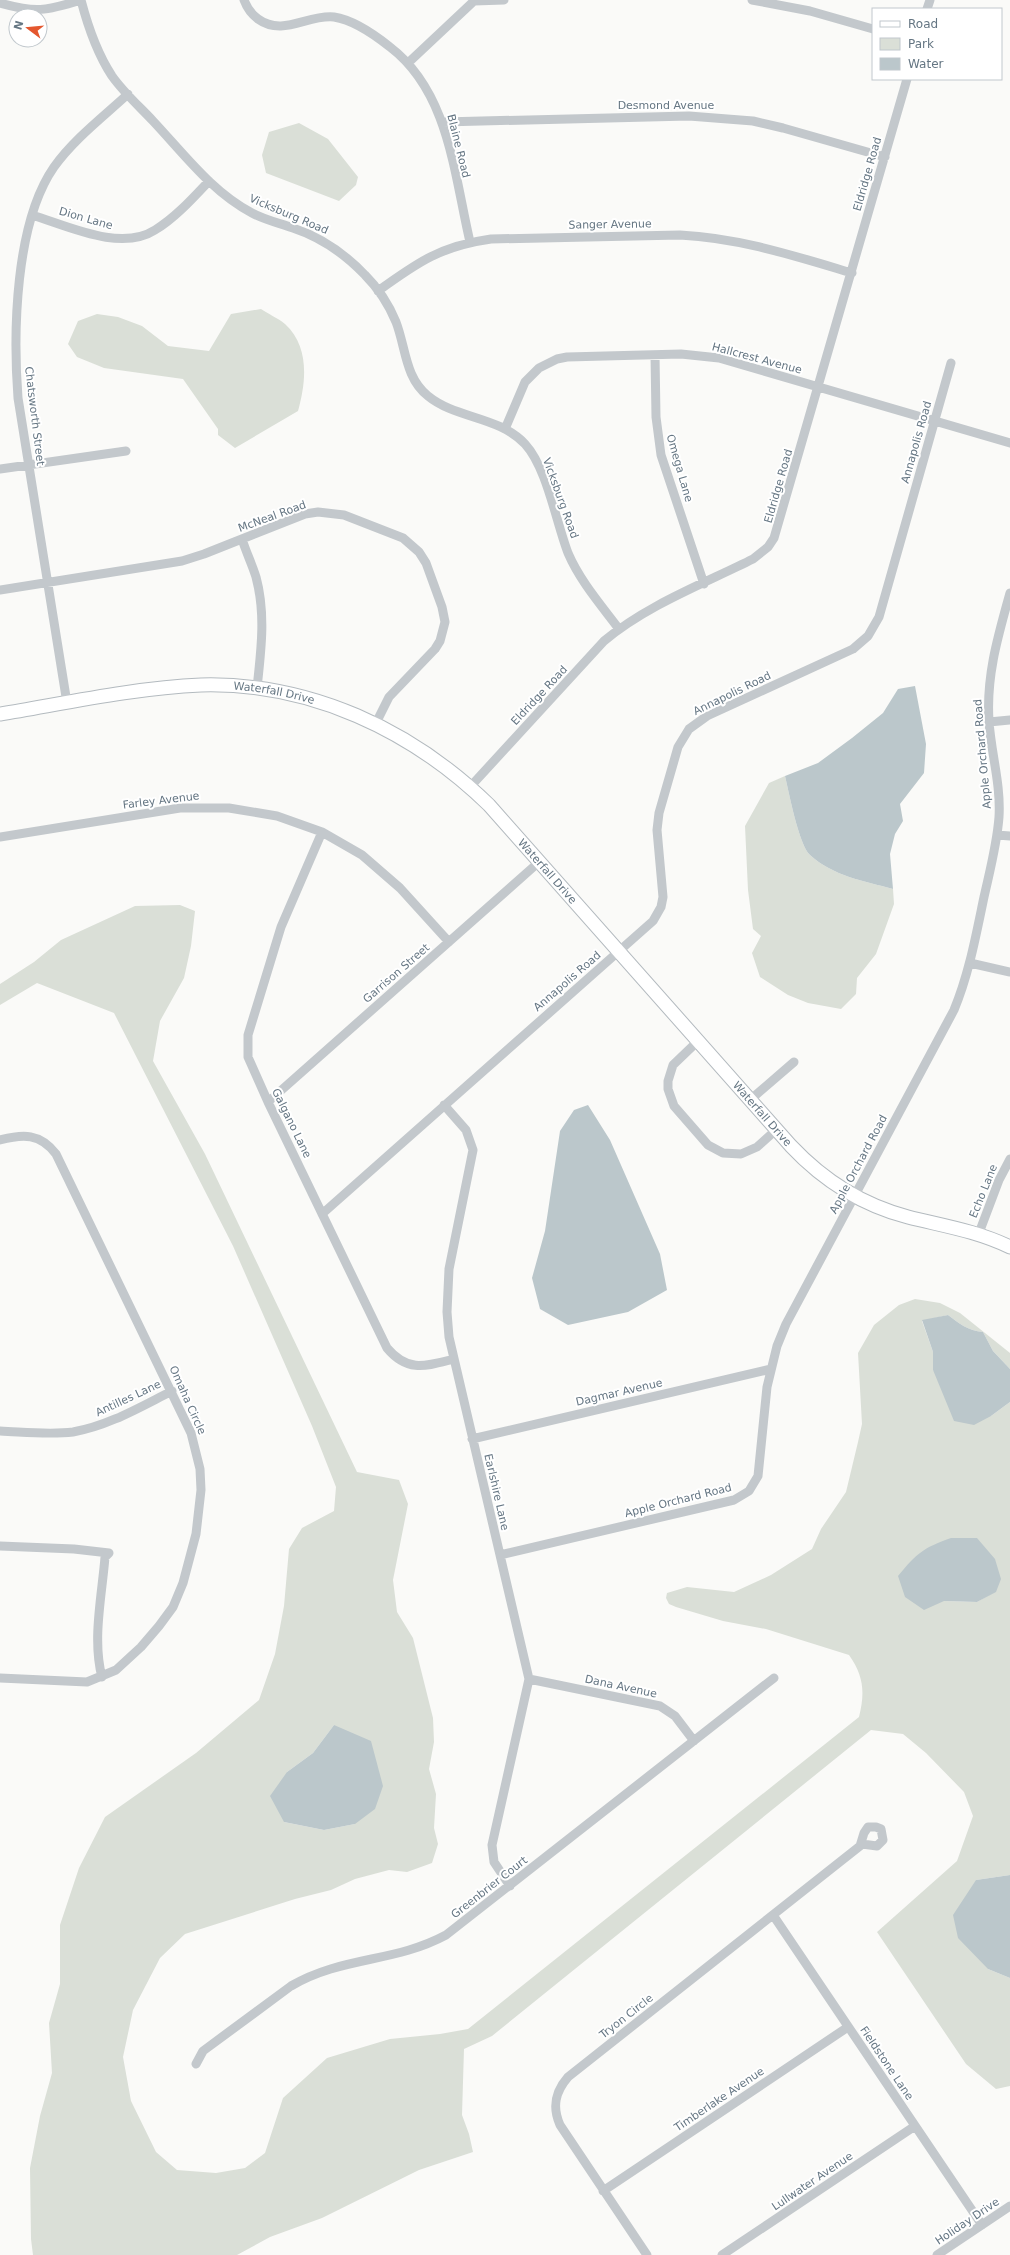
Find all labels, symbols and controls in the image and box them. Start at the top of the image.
north arrow [8,8,48,48]
legend [872,8,1002,80]
text: Road [908,17,938,31]
text: N [11,19,26,32]
text: Park [908,37,934,51]
text: Water [908,57,944,71]
street label: Desmond Avenue [618,99,715,112]
street label: Blaine Road [444,113,473,179]
street label: Eldridge Road [851,136,884,213]
street label: Vicksburg Road [247,192,330,237]
street label: Dion Lane [57,205,114,232]
street label: Sanger Avenue [568,217,652,232]
street label: Hallcrest Avenue [710,340,804,377]
street label: Chatsworth Street [22,366,47,467]
street label: Annapolis Road [899,400,934,485]
street label: Omega Lane [664,433,695,504]
street label: Eldridge Road [762,448,795,525]
street label: Vicksburg Road [540,456,581,540]
street label: McNeal Road [236,498,308,535]
street label: Eldridge Road [509,663,570,728]
street label: Annapolis Road [691,669,773,718]
street label: Waterfall Drive [233,680,316,707]
street label: Apple Orchard Road [971,699,994,809]
street label: Farley Avenue [122,789,200,812]
street label: Waterfall Drive [515,836,579,907]
street label: Garrison Street [361,941,433,1006]
street label: Annapolis Road [531,949,604,1014]
street label: Waterfall Drive [730,1079,794,1149]
street label: Galgano Lane [269,1086,314,1160]
street label: Apple Orchard Road [827,1113,890,1216]
street label: Echo Lane [967,1162,1000,1220]
street label: Omaha Circle [167,1364,209,1437]
street label: Dagmar Avenue [575,1376,664,1409]
street label: Antilles Lane [93,1378,163,1419]
street label: Earlshire Lane [481,1453,512,1532]
street label: Apple Orchard Road [623,1481,733,1520]
street label: Dana Avenue [584,1673,658,1701]
street label: Greenbrier Court [449,1853,530,1921]
street label: Tryon Circle [596,1991,656,2042]
street label: Fieldstone Lane [857,2024,916,2103]
street label: Timberlake Avenue [671,2064,767,2135]
street label: Lullwater Avenue [769,2149,855,2213]
street label: Holiday Drive [933,2195,1002,2248]

